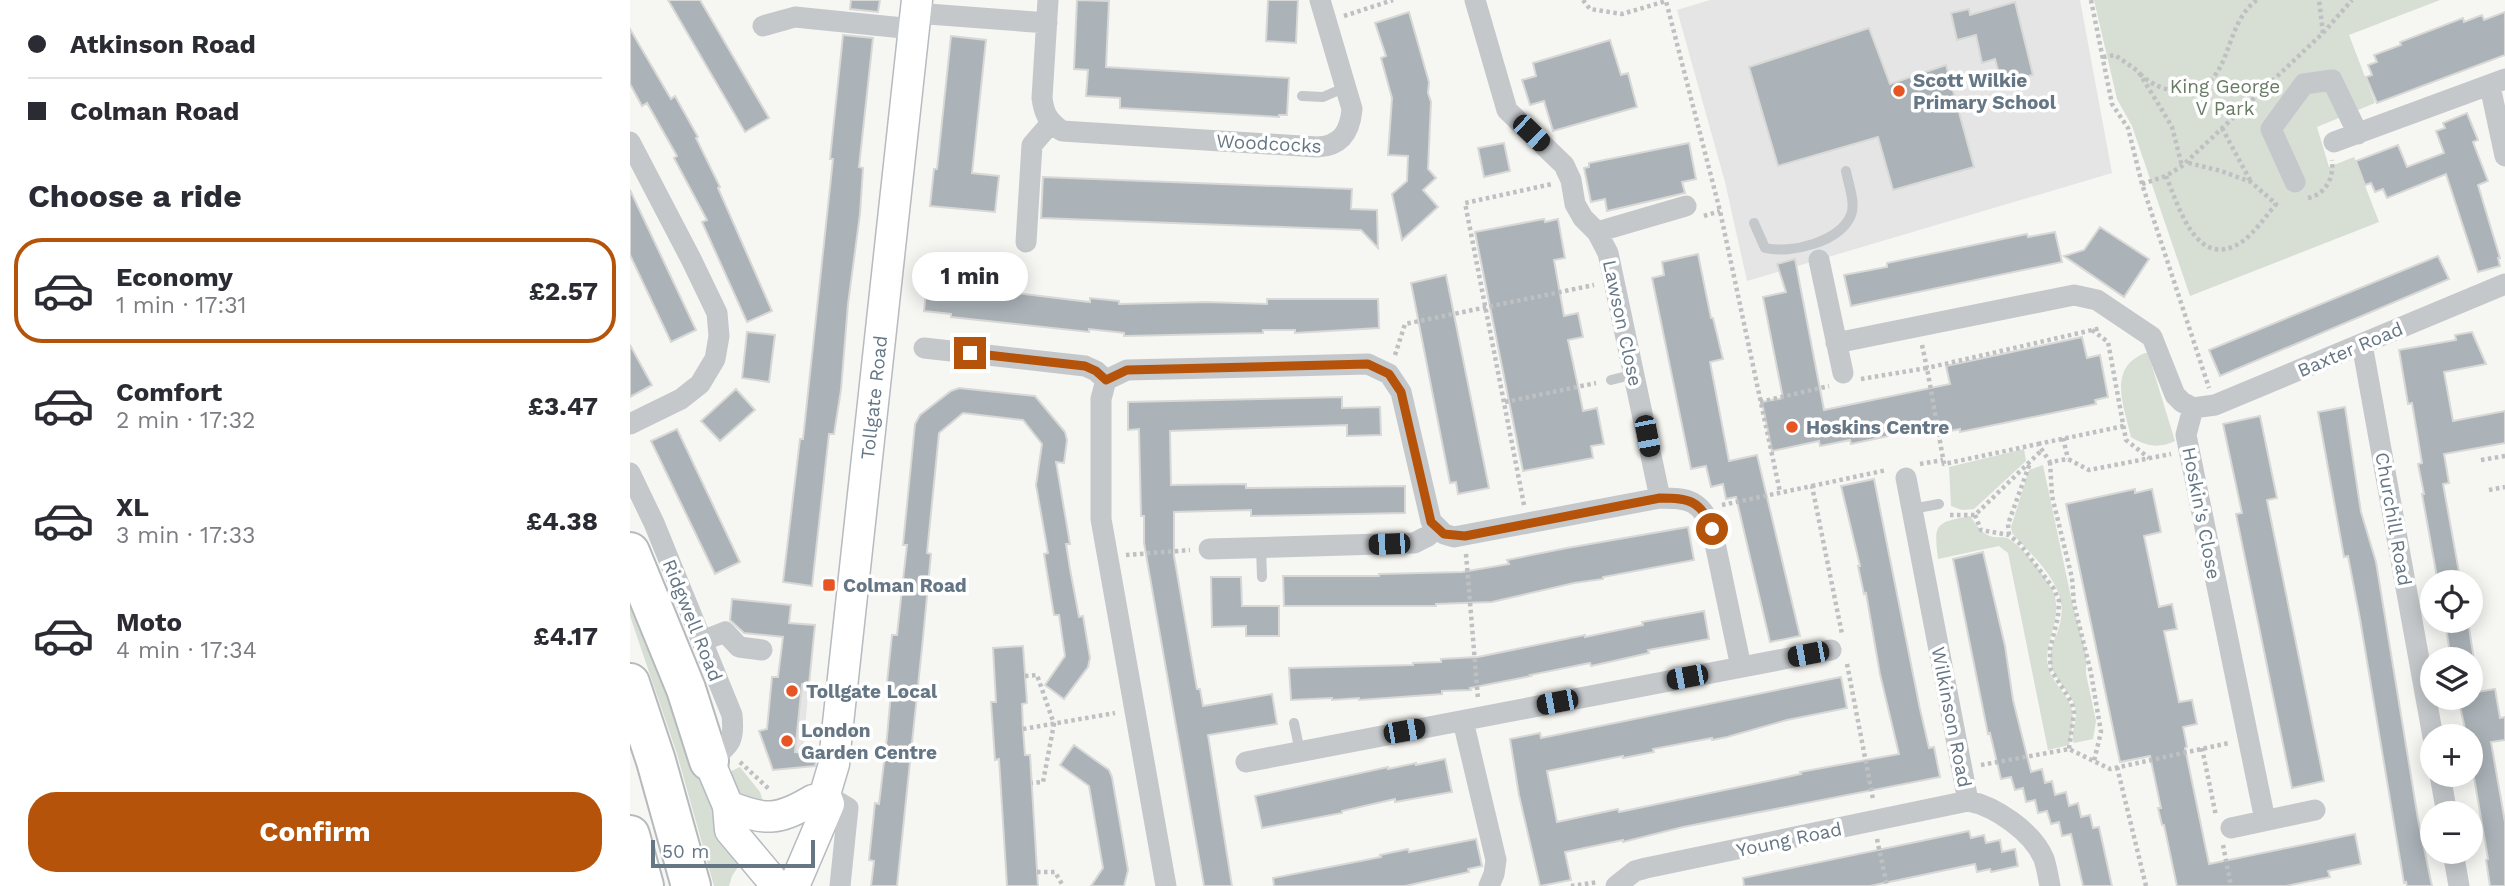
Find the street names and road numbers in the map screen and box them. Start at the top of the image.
street label: Woodcocks [1216,129,1322,158]
street label: Lawson Close [1598,258,1647,388]
street label: Baxter Road [2294,317,2406,382]
street label: Tollgate Road [856,334,892,461]
street label: Hoskin's Close [2177,445,2226,581]
street label: Churchill Road [2370,450,2417,588]
street label: Ridgwell Road [658,556,728,685]
street label: Wilkinson Road [1927,645,1976,789]
street label: Young Road [1734,817,1844,862]

